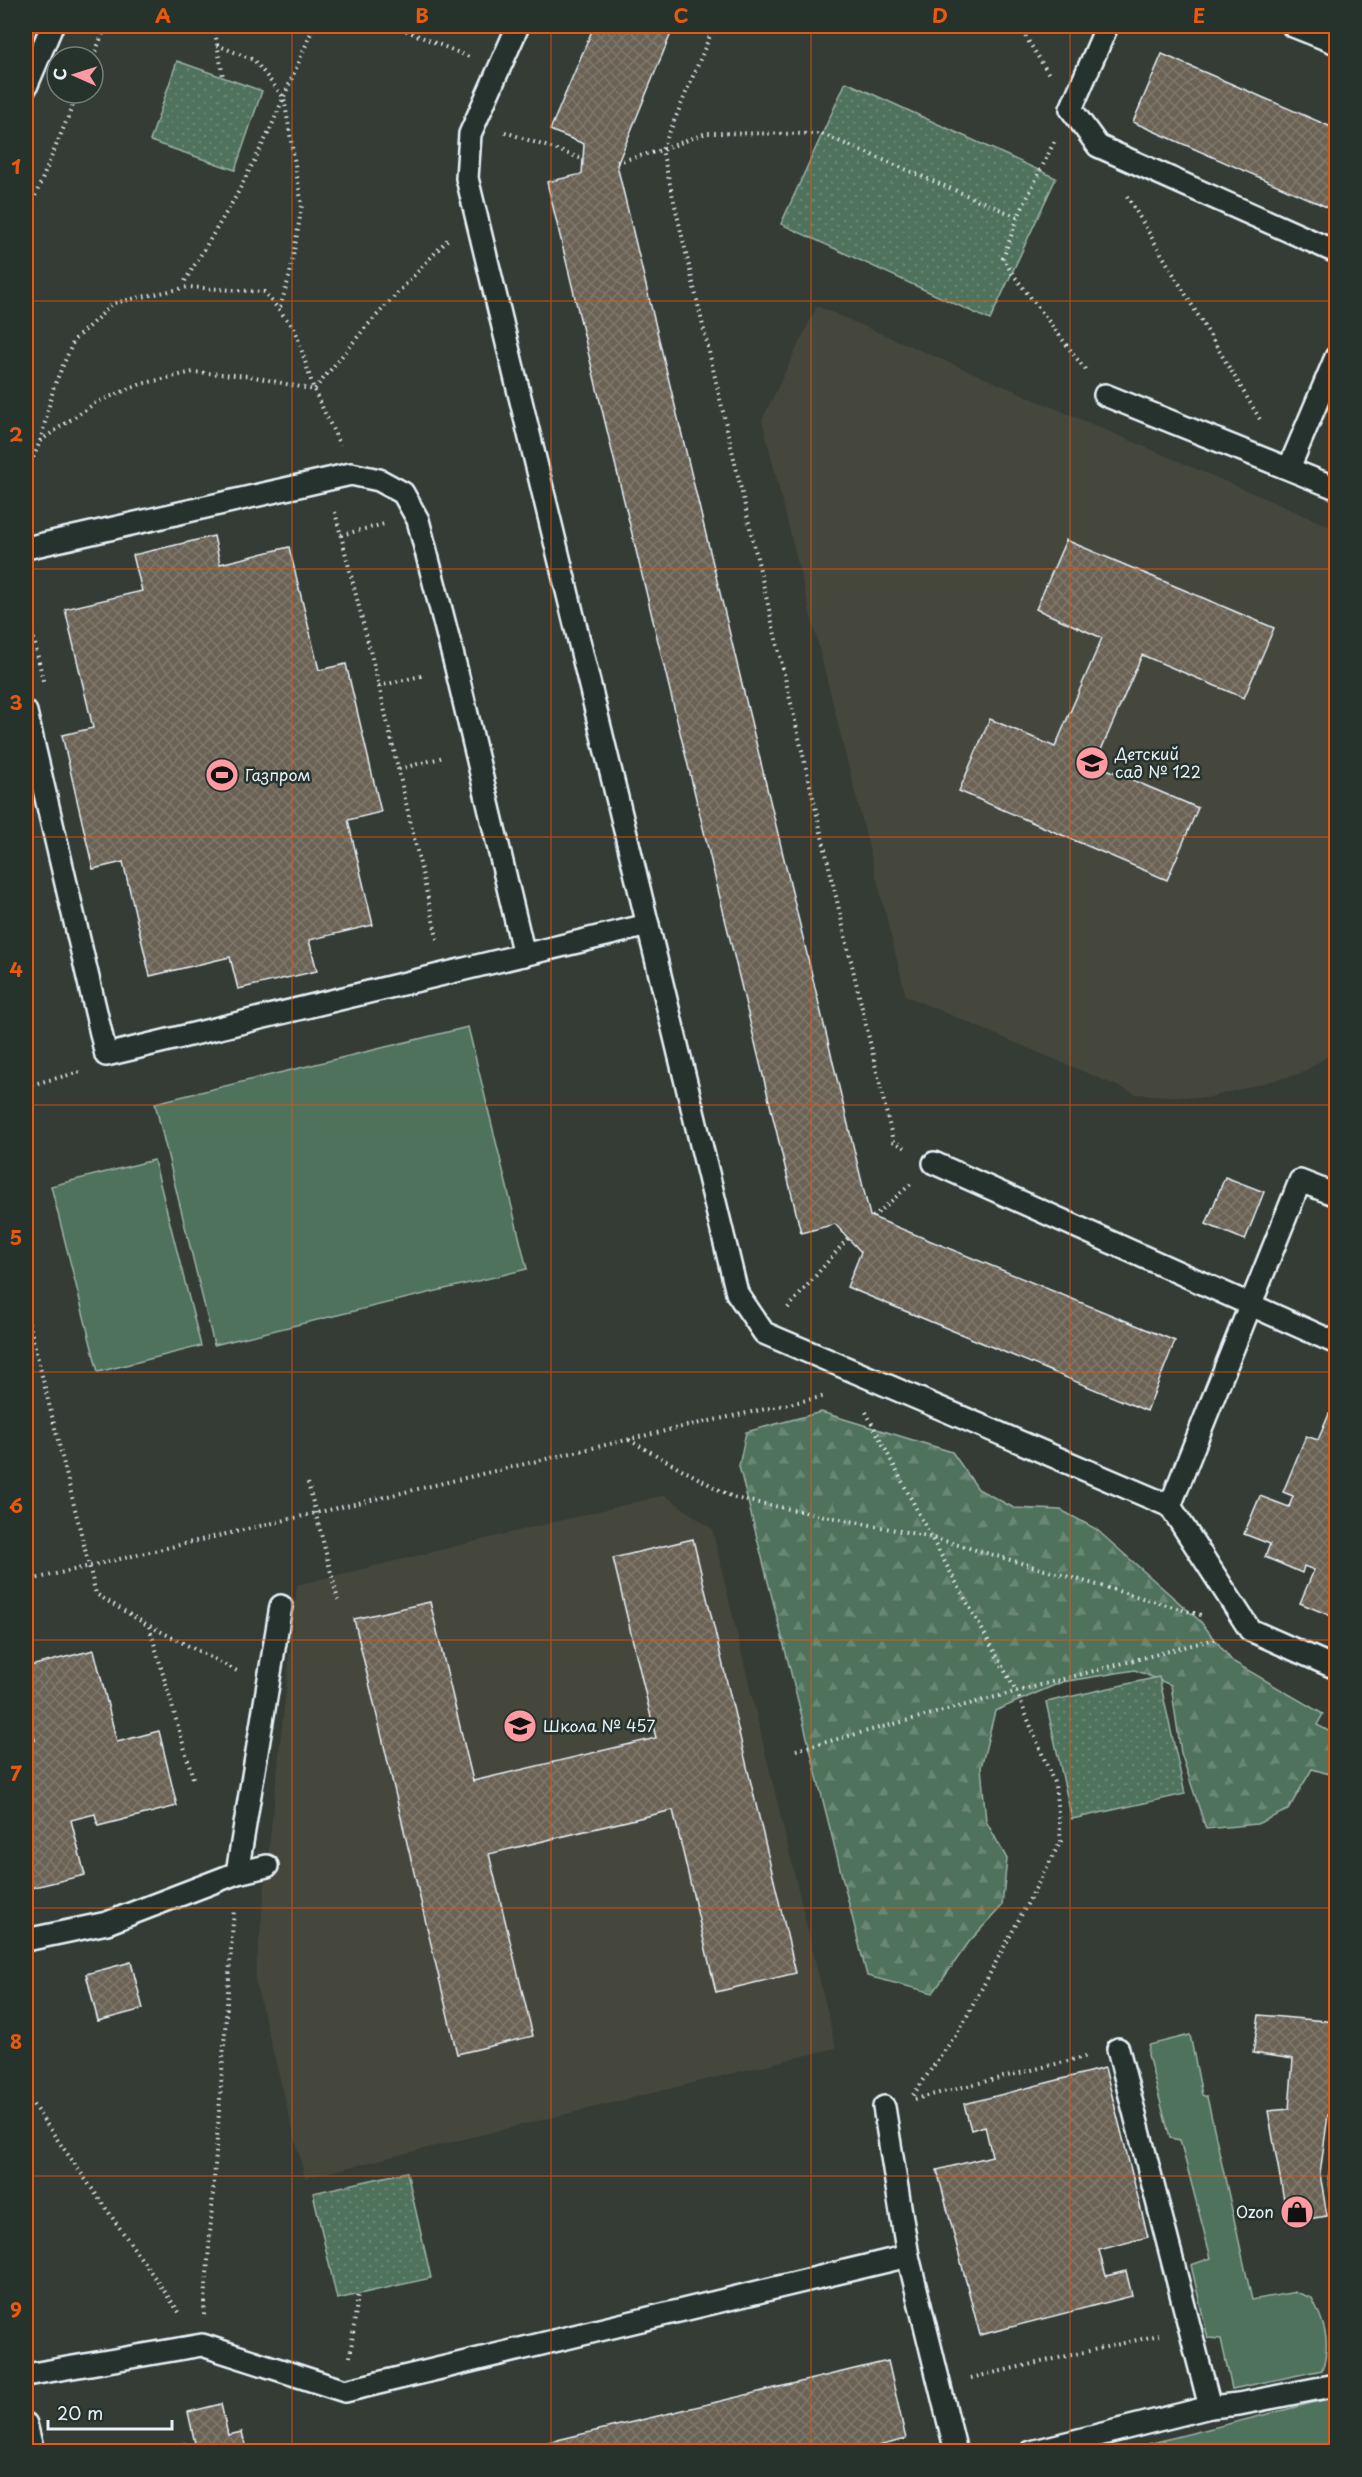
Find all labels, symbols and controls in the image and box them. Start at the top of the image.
text: A [155,0,171,30]
text: B [415,0,429,30]
text: C [673,0,689,30]
text: D [932,0,948,30]
text: E [1193,0,1205,30]
north arrow [45,45,105,105]
text: С [47,68,71,81]
text: 1 [11,151,21,181]
text: 2 [9,419,23,449]
text: 3 [9,687,23,717]
place label: Детский сад № 122 [1114,741,1201,783]
school or university icon: Детский сад № 122 [1074,745,1110,781]
sports icon: Газпром [204,757,240,793]
place label: Газпром [245,762,311,786]
text: 4 [9,954,23,984]
text: 5 [10,1222,22,1252]
text: 6 [9,1490,23,1520]
school or university icon: Школа № 457 [502,1708,538,1744]
place label: Школа № 457 [543,1713,655,1737]
text: 7 [10,1758,22,1788]
text: 8 [10,2026,22,2056]
shop icon: Ozon [1279,2194,1315,2230]
place label: Ozon [1236,2199,1274,2223]
text: 9 [10,2294,22,2324]
scale bar [48,2393,172,2431]
text: 20 m [57,2399,103,2426]

